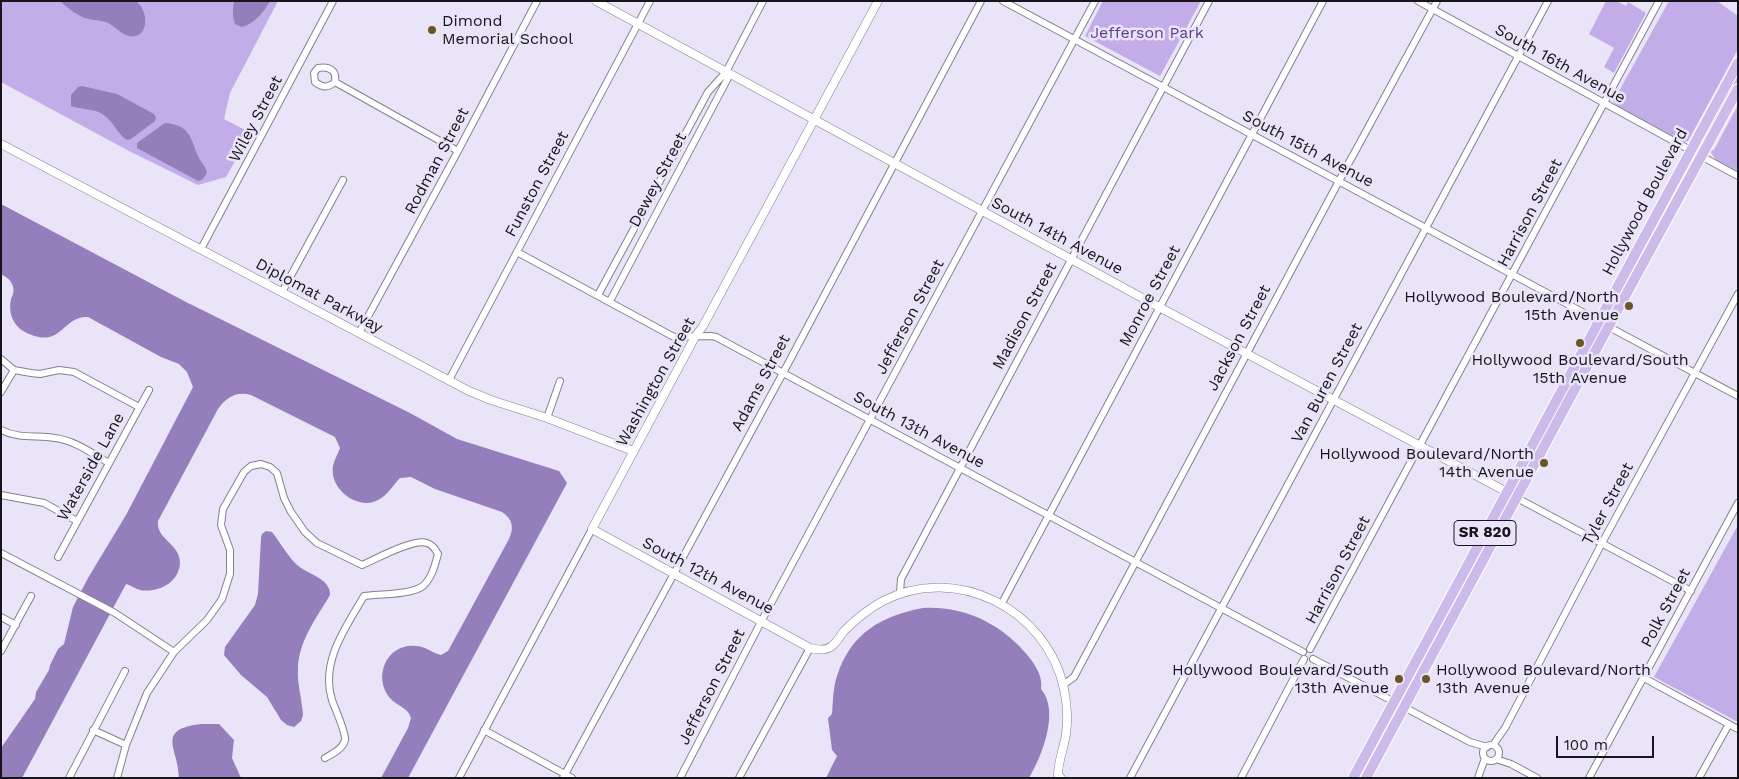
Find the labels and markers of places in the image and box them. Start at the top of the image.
place label: Dimond Memorial School [442,11,573,49]
marker: Dimond Memorial School [426,24,438,36]
place label: Hollywood Boulevard/North 15th Avenue [1404,287,1619,325]
marker: Hollywood Boulevard/North 15th Avenue [1623,300,1635,312]
marker: Hollywood Boulevard/South 15th Avenue [1574,337,1586,349]
place label: Hollywood Boulevard/South 15th Avenue [1471,350,1689,388]
place label: Hollywood Boulevard/North 14th Avenue [1319,444,1534,482]
marker: Hollywood Boulevard/North 14th Avenue [1538,457,1550,469]
place label: Hollywood Boulevard/South 13th Avenue [1172,660,1389,698]
place label: Hollywood Boulevard/North 13th Avenue [1436,660,1651,698]
marker: Hollywood Boulevard/South 13th Avenue [1393,673,1405,685]
marker: Hollywood Boulevard/North 13th Avenue [1420,673,1432,685]

